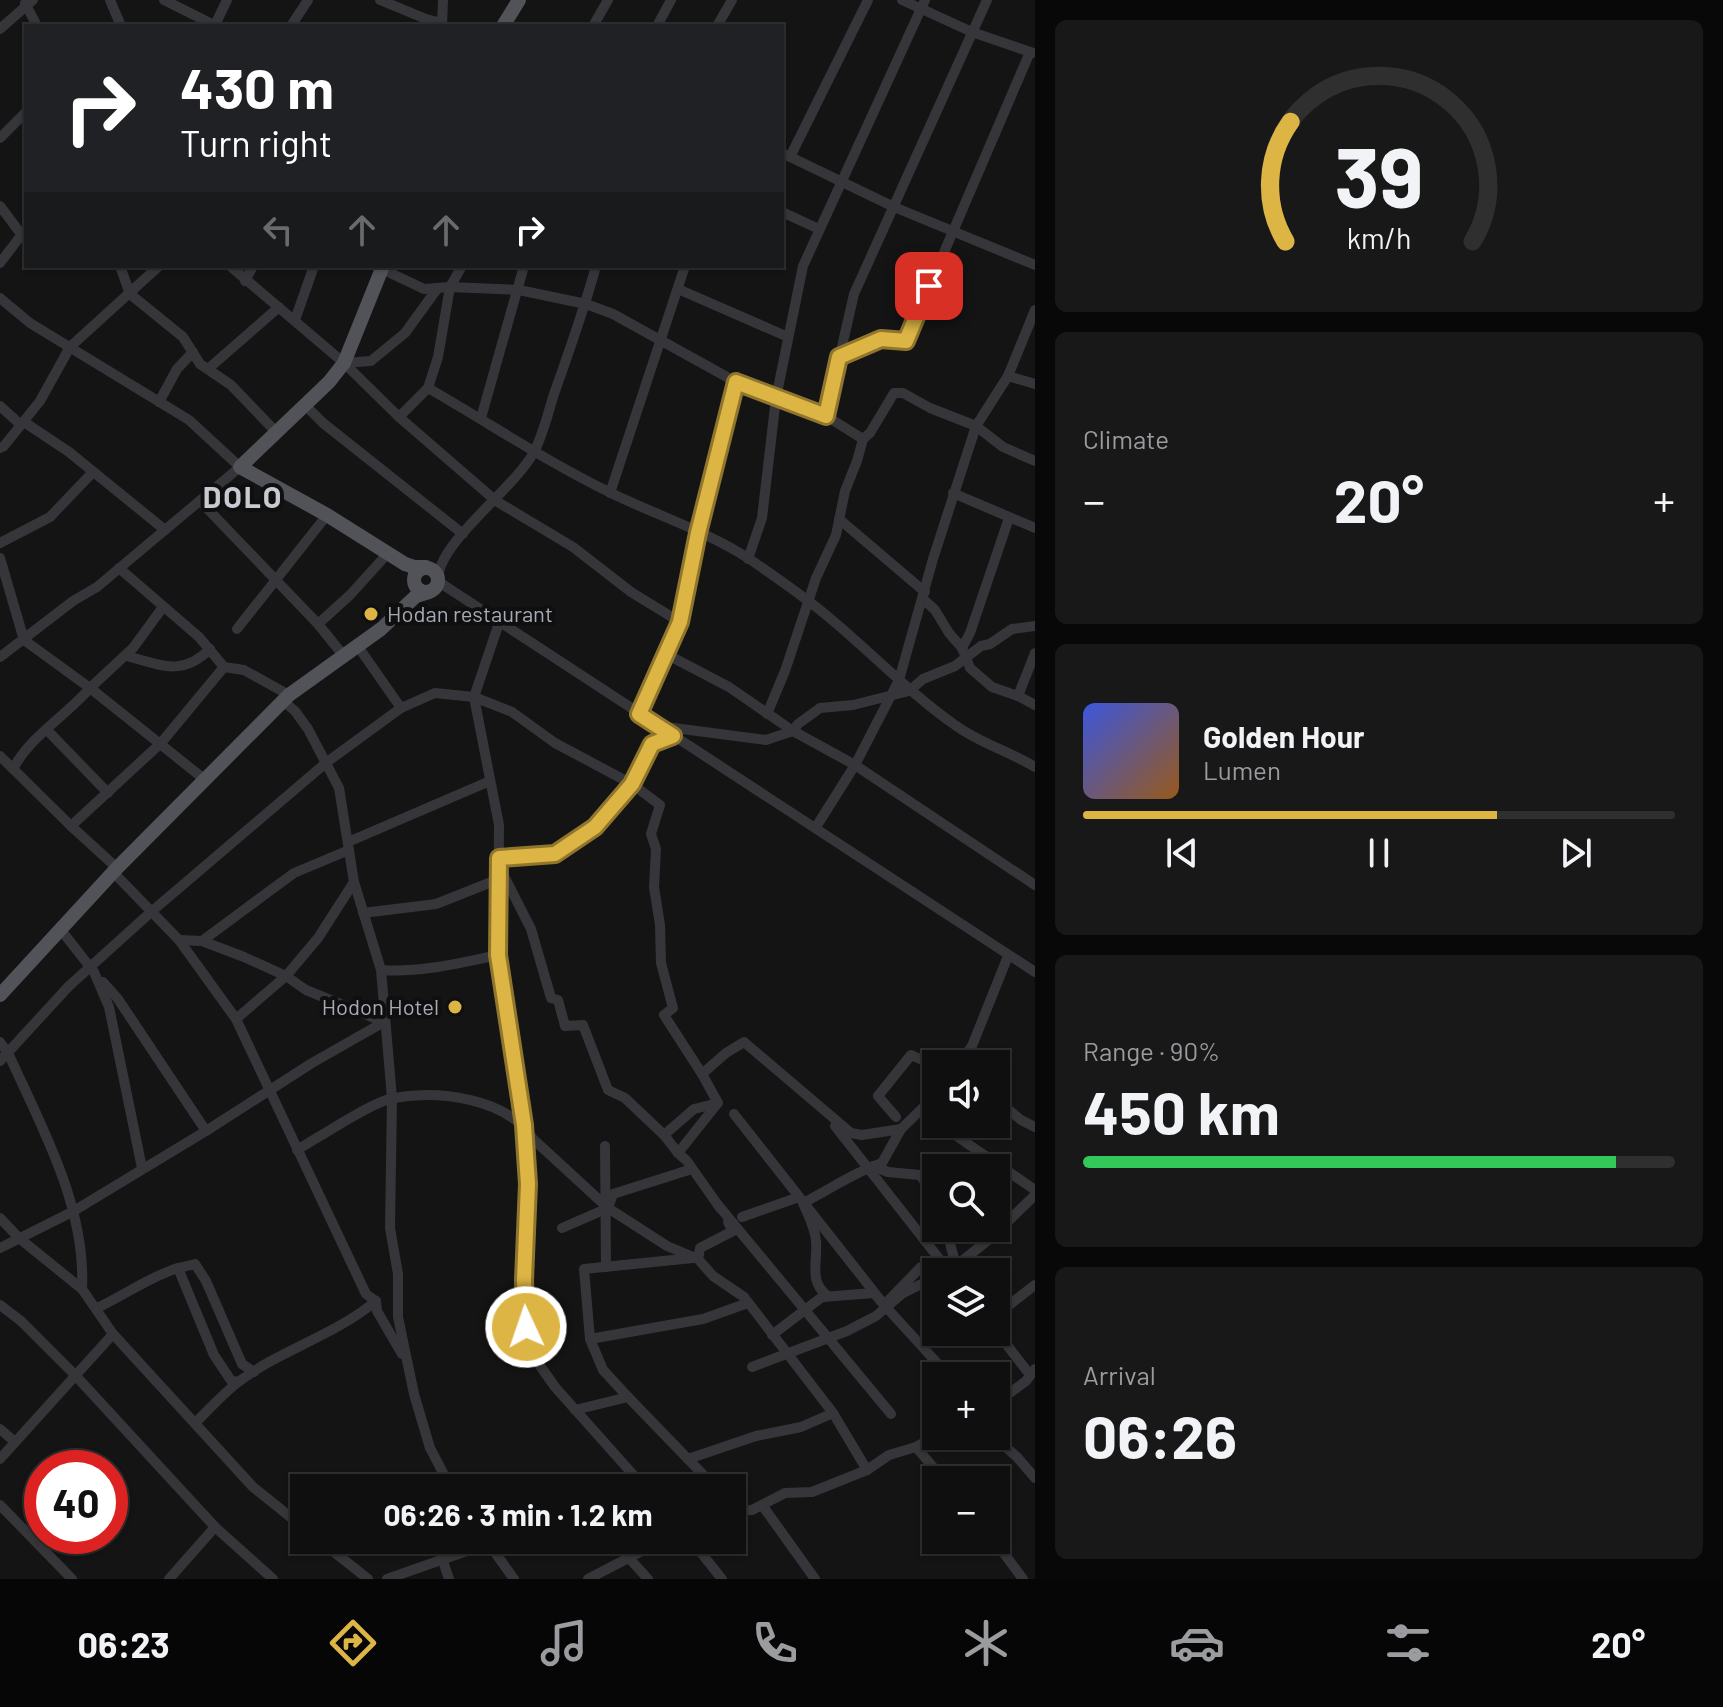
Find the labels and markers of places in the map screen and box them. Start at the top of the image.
pin [895,252,963,320]
place label: Hodan restaurant [387,600,553,626]
marker: Hodan restaurant [362,605,380,623]
place label: Hodon Hotel [322,993,439,1019]
marker: Hodon Hotel [446,998,464,1016]

